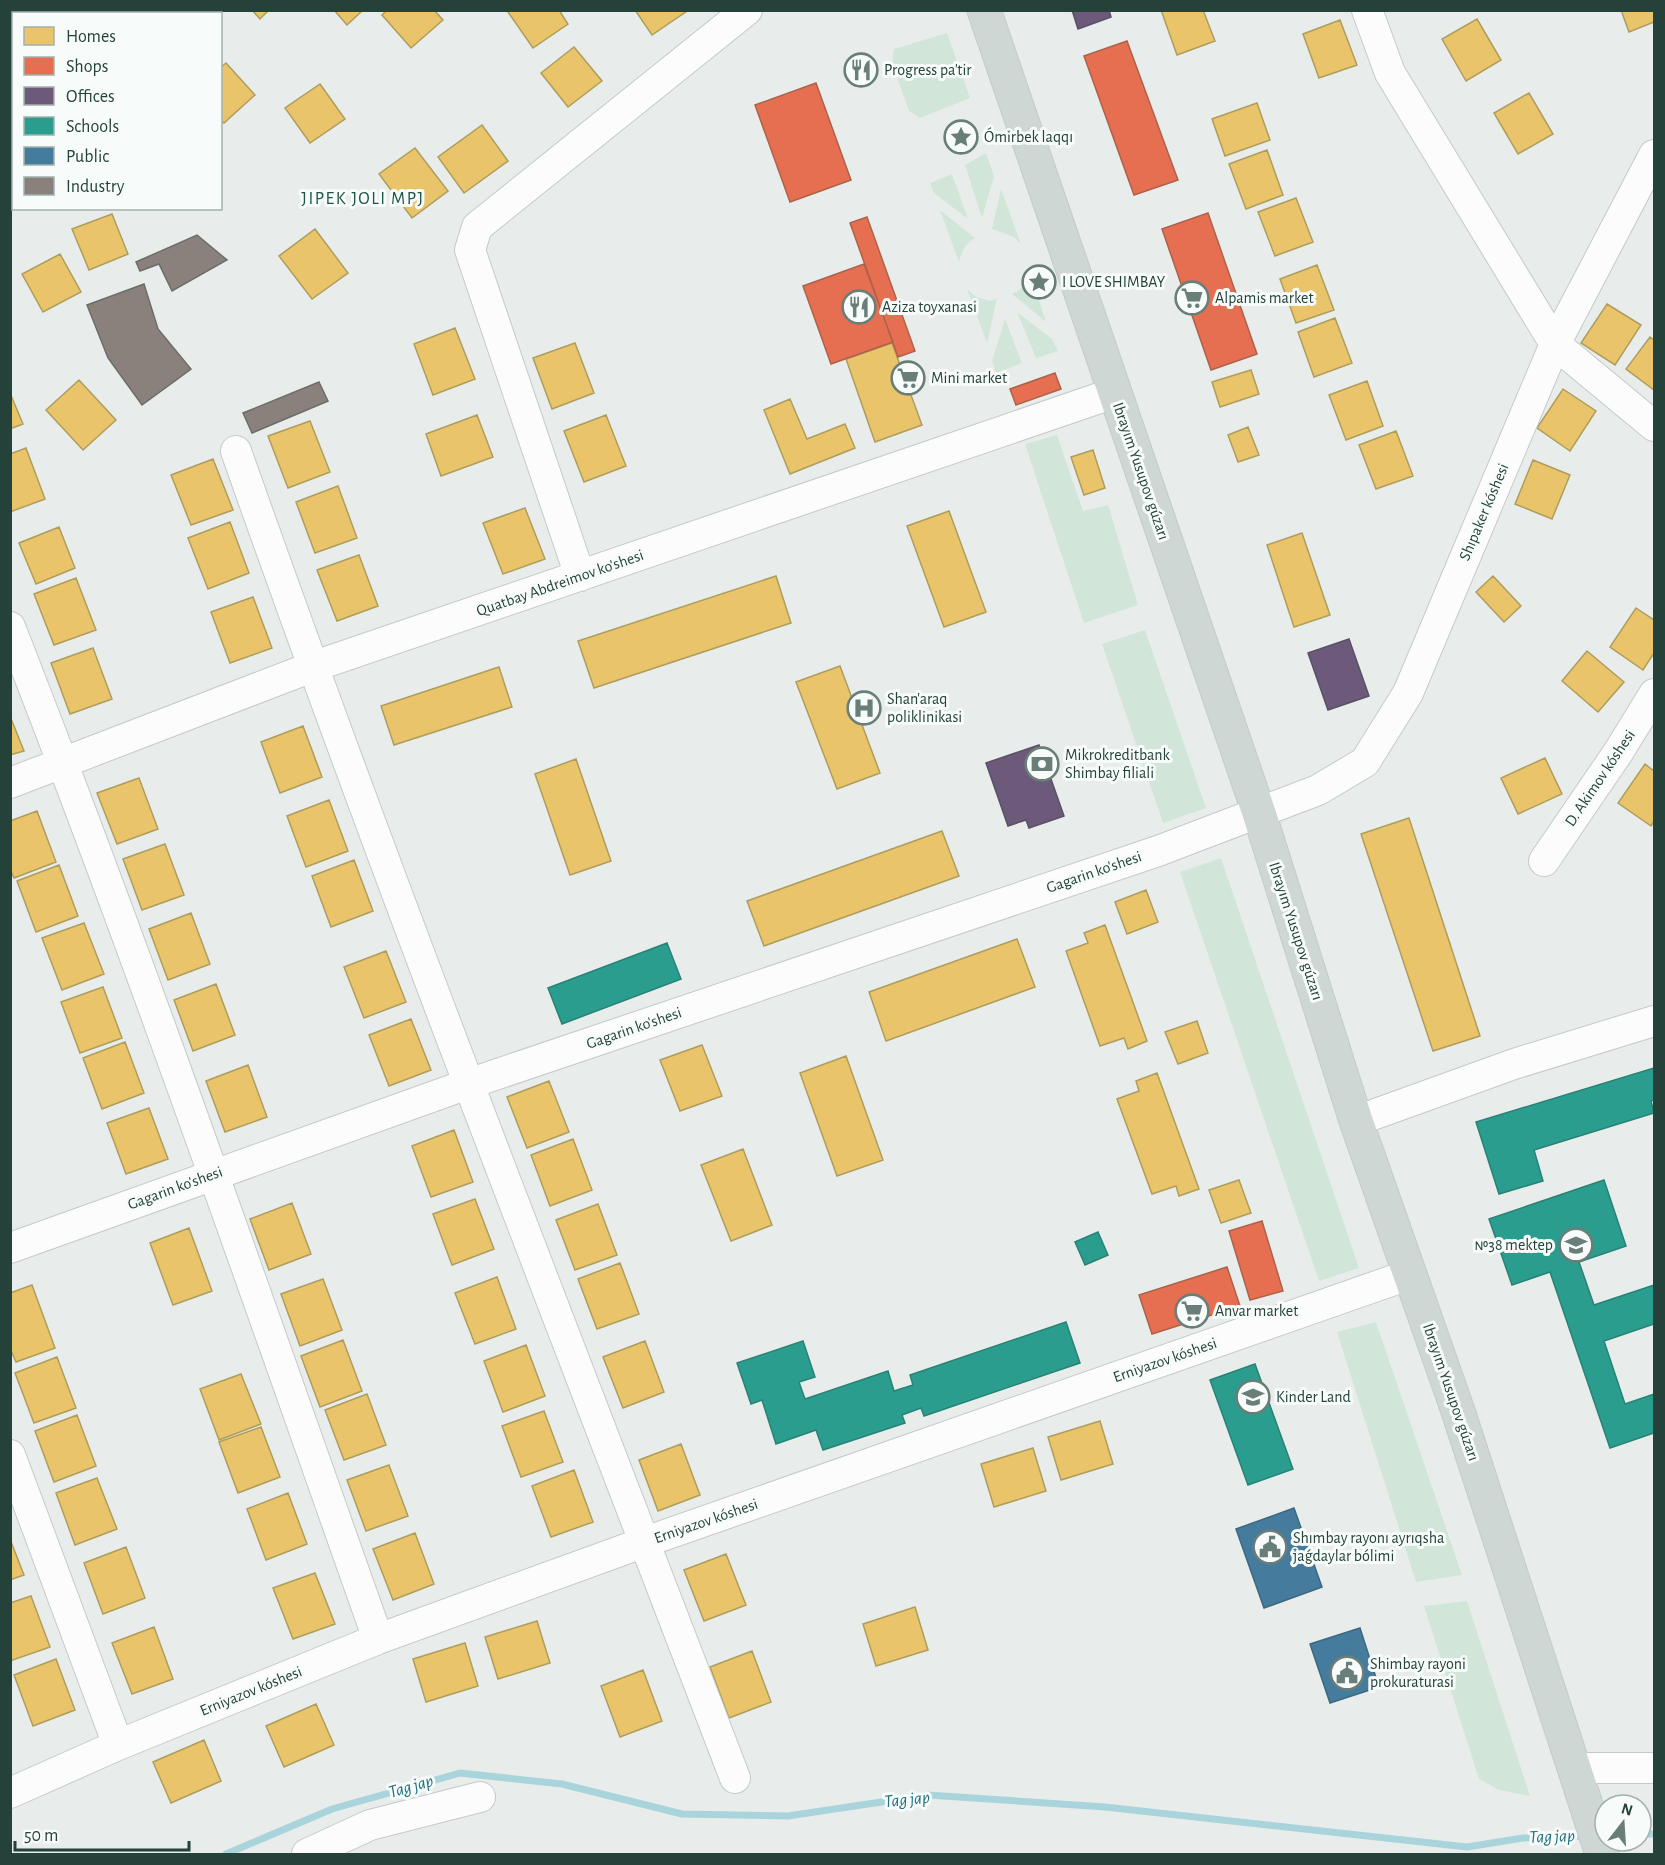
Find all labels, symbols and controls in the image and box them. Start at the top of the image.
legend [12,12,222,210]
text: Homes [66,28,116,46]
restaurant icon: Progress pa'tir [843,52,879,88]
text: Shops [66,58,108,76]
place label: Progress pa'tir [884,62,972,78]
text: Offices [66,88,115,106]
text: Schools [66,118,119,136]
place icon: Ómirbek laqqı [943,119,979,155]
place label: Ómirbek laqqı [984,127,1073,145]
text: Public [66,148,109,166]
text: Industry [66,178,125,196]
district label: JIPEK JOLI MPJ [301,190,425,208]
place icon: I LOVE SHIMBAY [1021,264,1057,300]
place label: I LOVE SHIMBAY [1062,274,1166,290]
supermarket icon: Alpamis market [1174,280,1210,316]
restaurant icon: Aziza toyxanasi [841,289,877,325]
place label: Alpamis market [1215,290,1314,306]
place label: Aziza toyxanasi [882,299,977,316]
supermarket icon: Mini market [890,360,926,396]
place label: Mini market [931,370,1007,386]
street label: Ibrayım Yusupov gúzarı [1109,400,1172,542]
street label: Shıpaker kóshesi [1456,461,1512,563]
street label: Quatbay Abdreimov ko'shesi [474,547,646,620]
hospital icon: Shan'araq poliklinikasi [846,690,882,726]
place label: Shan'araq poliklinikasi [887,691,962,725]
street label: D. Akimov kóshesi [1562,727,1638,829]
bank icon: Mikrokreditbank Shimbay filiali [1024,746,1060,782]
place label: Mikrokreditbank Shimbay filiali [1065,747,1171,782]
street label: Gagarin ko'shesi [1044,848,1144,896]
street label: Ibrayım Yusupov gúzarı [1265,860,1326,1002]
street label: Gagarin ko'shesi [584,1004,684,1052]
street label: Gagarin ko'shesi [125,1163,225,1213]
school or university icon: №38 mektep [1558,1227,1594,1263]
place label: №38 mektep [1474,1237,1553,1253]
supermarket icon: Anvar market [1174,1293,1210,1329]
place label: Anvar market [1215,1303,1298,1319]
street label: Ibrayım Yusupov gúzarı [1419,1321,1482,1463]
street label: Erniyazov kóshesi [1111,1335,1219,1386]
school or university icon: Kinder Land [1235,1379,1271,1415]
place label: Kinder Land [1276,1389,1351,1405]
street label: Erniyazov kóshesi [652,1496,760,1547]
public building icon: Shımbay rayonı ayrıqsha jaǵdaylar bólimi [1252,1529,1288,1565]
place label: Shımbay rayonı ayrıqsha jaǵdaylar bólimi [1293,1530,1444,1565]
public building icon: Shimbay rayoni prokuraturasi [1329,1655,1365,1691]
place label: Shimbay rayoni prokuraturasi [1370,1656,1466,1690]
street label: Erniyazov kóshesi [198,1663,305,1720]
water label: Tag jap [387,1772,436,1802]
water label: Tag jap [883,1789,931,1811]
north arrow [1593,1793,1653,1853]
text: N [1619,1800,1635,1819]
scale bar [15,1814,189,1852]
text: 50 m [24,1827,58,1845]
water label: Tag jap [1529,1827,1575,1847]

